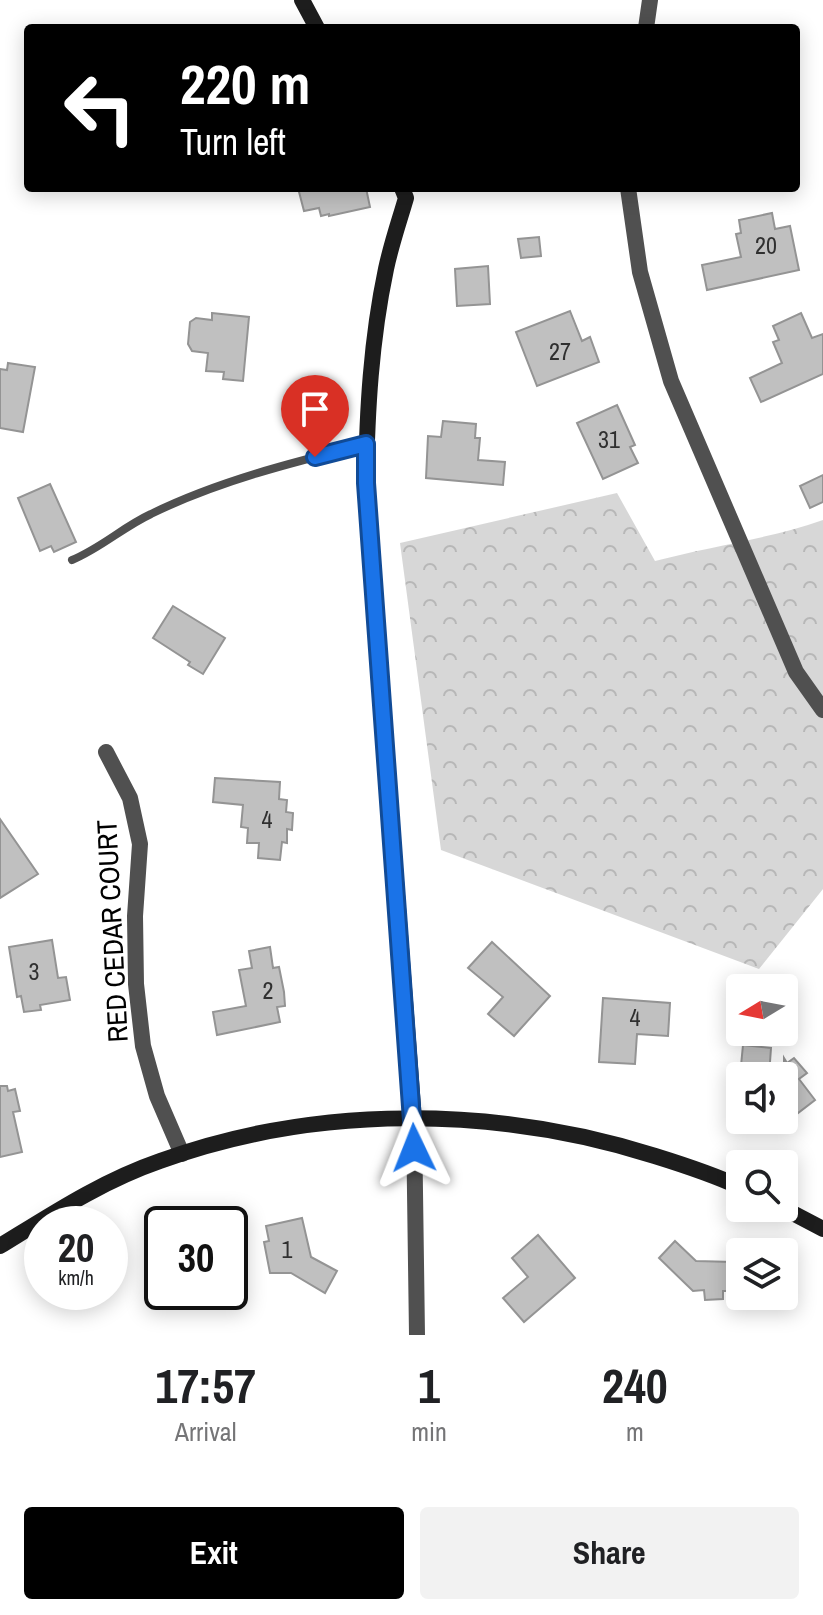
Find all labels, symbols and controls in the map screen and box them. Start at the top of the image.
text: 220 m [180,46,310,121]
icon: left [48,56,152,160]
text: Turn left [180,118,286,166]
house number: 20 [755,229,777,261]
house number: 27 [549,335,571,367]
pin [281,375,349,457]
icon: arrive [293,387,337,431]
house number: 31 [598,423,620,455]
house number: 4 [262,803,273,835]
street label: RED CEDAR COURT [87,819,137,1043]
house number: 3 [29,955,39,987]
house number: 2 [263,974,273,1006]
north arrow [726,974,798,1046]
map controls [726,974,798,1310]
house number: 4 [630,1001,641,1033]
button: sound [726,1062,798,1134]
position arrow [372,1106,456,1190]
button: search [726,1150,798,1222]
speed limit sign: 30 [144,1206,248,1310]
text: 20 [58,1221,94,1274]
house number: 1 [282,1233,293,1265]
button: layers [726,1238,798,1310]
text: km/h [58,1264,94,1291]
text: 17:57 [155,1353,256,1418]
text: 1 [418,1353,440,1418]
text: 240 [602,1353,668,1418]
text: Arrival [175,1414,236,1449]
text: min [411,1414,447,1449]
text: m [626,1414,644,1449]
button: Exit [24,1507,404,1599]
button: Share [420,1507,799,1599]

